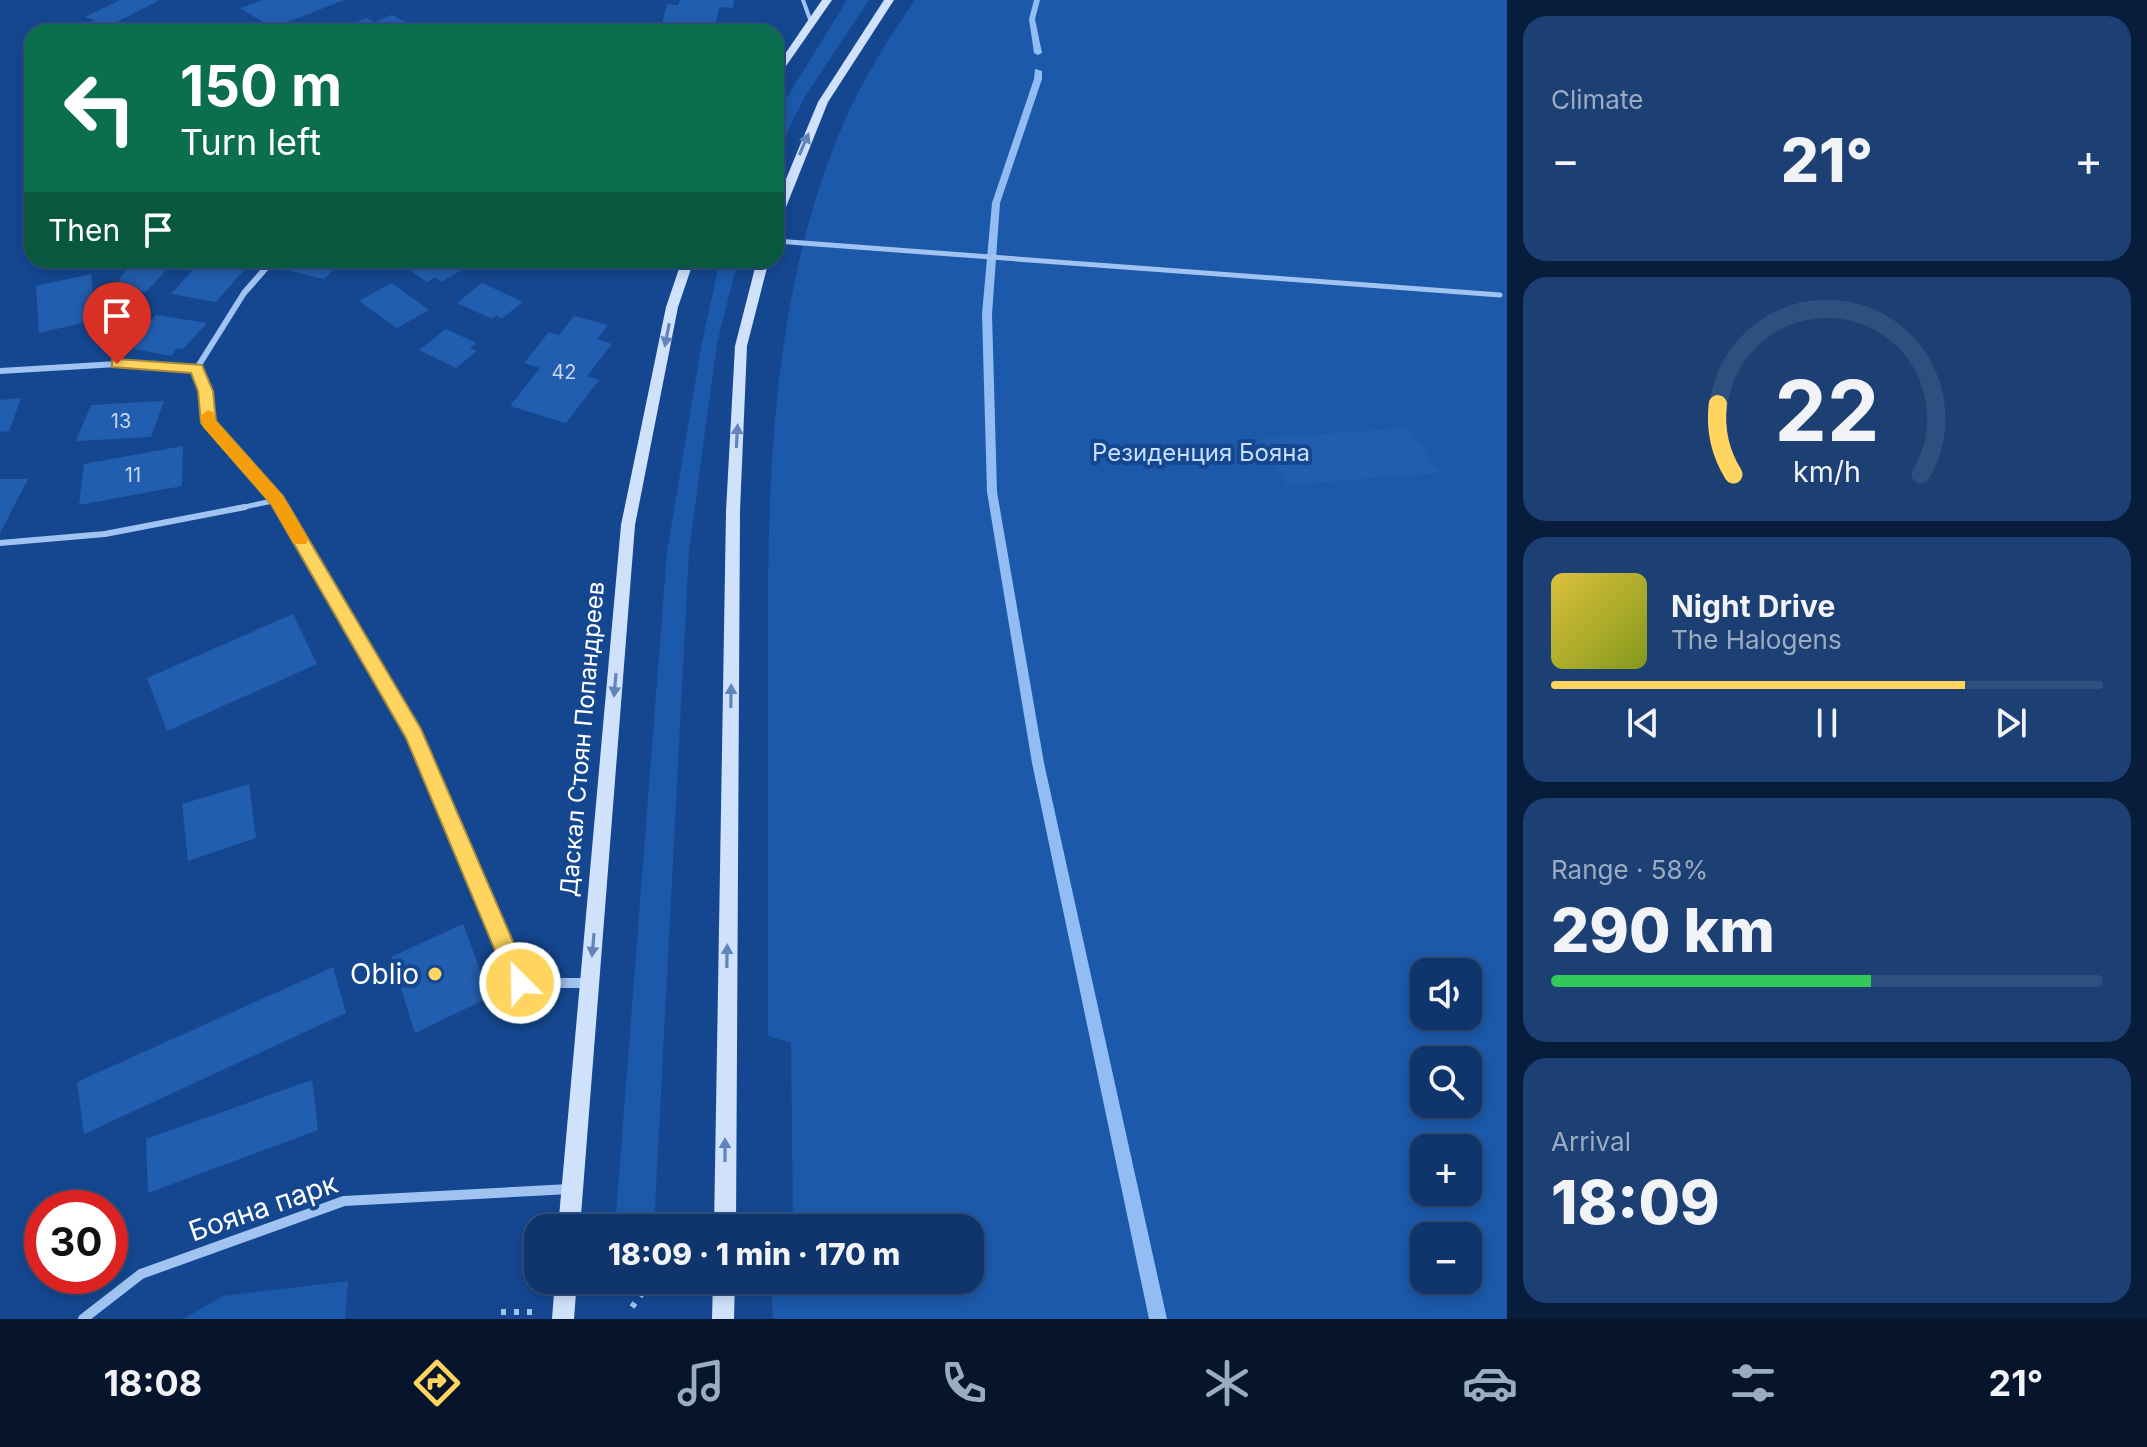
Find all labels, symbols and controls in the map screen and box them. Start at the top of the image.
text: 150 m [180,52,342,120]
icon: left [48,56,152,160]
text: Climate [1551,84,1643,115]
text: Turn left [180,120,321,164]
text: 21° [1781,124,1873,196]
one-way arrow [798,132,811,156]
text: − [1551,133,1580,187]
text: + [2074,133,2103,187]
icon: arrive [136,208,180,252]
text: Then [48,212,120,248]
pin [83,282,151,364]
icon: arrive [95,294,139,338]
one-way arrow [660,323,673,348]
text: 22 [1775,359,1879,460]
house number: 42 [551,360,577,384]
house number: 13 [111,409,131,433]
one-way arrow [730,423,743,448]
park label: Резиденция Бояна [1092,438,1310,467]
text: km/h [1793,454,1861,489]
house number: 11 [125,463,141,487]
street label: Даскал Стоян Попандреев [554,580,610,898]
text: Night Drive [1671,588,1835,624]
text: The Halogens [1671,624,1842,655]
one-way arrow [608,673,621,698]
one-way arrow [724,683,737,708]
icon: previous [1621,701,1665,745]
icon: pause [1805,701,1849,745]
icon: next [1989,701,2033,745]
text: Range · 58% [1551,854,1708,885]
text: 290 km [1551,894,1775,966]
one-way arrow [586,932,599,957]
position arrow [478,941,562,1025]
one-way arrow [721,943,734,968]
place label: Oblio [350,957,419,991]
map controls [1410,958,1482,1294]
button: sound [1410,958,1482,1030]
marker: Oblio [426,965,444,983]
button: search [1410,1046,1482,1118]
text: Arrival [1551,1126,1631,1157]
button: + [1410,1134,1482,1206]
one-way arrow [719,1137,732,1162]
street label: Бояна парк [184,1166,342,1248]
text: 18:09 [1551,1166,1720,1238]
speed limit sign: 30 [24,1190,128,1294]
button: − [1410,1222,1482,1294]
text: 18:09 · 1 min · 170 m [608,1236,900,1272]
icon: directions [409,1355,465,1411]
icon: music [673,1355,729,1411]
icon: phone [936,1355,992,1411]
icon: climate [1199,1355,1255,1411]
icon: car [1462,1355,1518,1411]
icon: filters [1725,1355,1781,1411]
text: 18:08 [104,1361,202,1405]
text: 21° [1989,1361,2043,1405]

